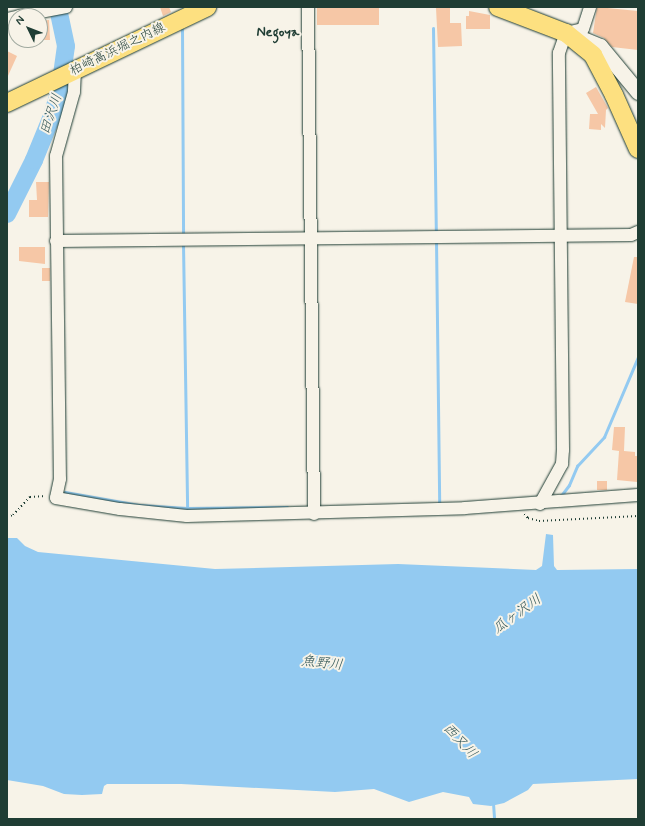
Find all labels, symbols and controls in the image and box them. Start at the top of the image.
north arrow [8,8,48,48]
text: N [12,13,28,28]
street label: 柏崎高浜堀之内線 [68,20,168,80]
district label: Negoya [257,24,299,40]
water label: 田沢川 [36,91,66,137]
water label: 瓜ヶ沢川 [489,591,545,637]
water label: 魚野川 [300,652,344,674]
water label: 西又川 [440,720,480,762]

